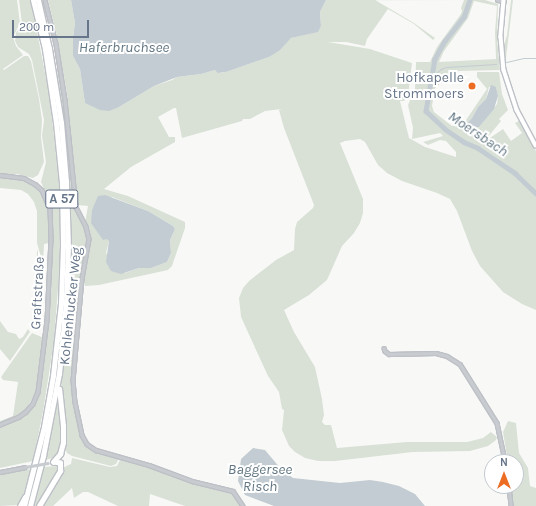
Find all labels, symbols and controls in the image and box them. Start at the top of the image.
scale bar [14,12,91,38]
text: 200 m [19,20,54,34]
water label: Haferbruchsee [79,39,169,57]
place label: Hofkapelle Strommoers [384,70,464,102]
marker: Hofkapelle Strommoers [467,81,477,91]
water label: Moersbach [445,107,511,161]
road number: A 57 [45,188,79,210]
street label: Kohlenhucker Weg [56,246,86,366]
street label: Graftstraße [28,256,48,330]
north arrow [484,454,524,494]
text: N [500,456,508,469]
water label: Baggersee Risch [228,460,292,495]

